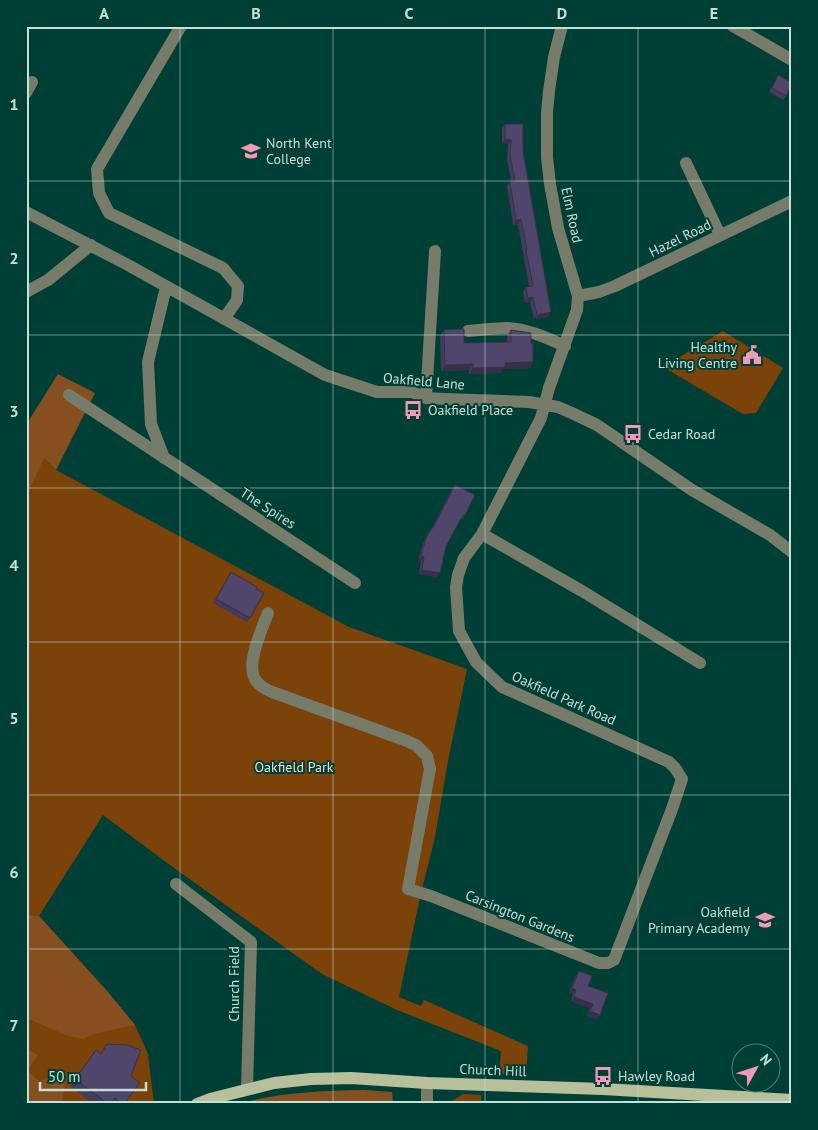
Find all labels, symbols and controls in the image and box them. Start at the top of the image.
text: A [99,3,109,23]
text: B [251,3,261,23]
text: C [405,3,414,23]
text: D [557,3,567,23]
text: E [710,3,718,23]
text: 1 [9,94,19,114]
place label: North Kent College [266,134,332,168]
school or university icon: North Kent College [240,140,262,162]
street label: Elm Road [557,186,587,244]
street label: Hazel Road [646,215,714,261]
text: 2 [9,248,19,268]
place label: Healthy Living Centre [658,338,737,372]
public building icon: Healthy Living Centre [741,344,763,366]
street label: Oakfield Lane [382,368,466,394]
bus stop icon: Oakfield Place [402,399,424,421]
text: 3 [9,401,19,421]
place label: Oakfield Place [428,401,513,419]
bus stop icon: Cedar Road [622,423,644,445]
place label: Cedar Road [648,425,715,443]
street label: The Spires [237,483,299,533]
text: 4 [9,555,19,575]
street label: Oakfield Park Road [509,667,619,729]
text: 5 [9,708,19,728]
park label: Oakfield Park [254,758,334,776]
text: 6 [9,862,19,882]
street label: Carsington Gardens [463,886,577,946]
place label: Oakfield Primary Academy [648,903,750,937]
school or university icon: Oakfield Primary Academy [754,909,776,931]
street label: Church Field [225,946,243,1022]
text: 7 [9,1015,19,1035]
north arrow [730,1042,780,1092]
text: N [756,1050,776,1069]
scale bar [40,1060,146,1092]
street label: Church Hill [459,1060,527,1080]
bus stop icon: Hawley Road [592,1065,614,1087]
text: 50 m [48,1067,81,1086]
place label: Hawley Road [618,1067,695,1085]

